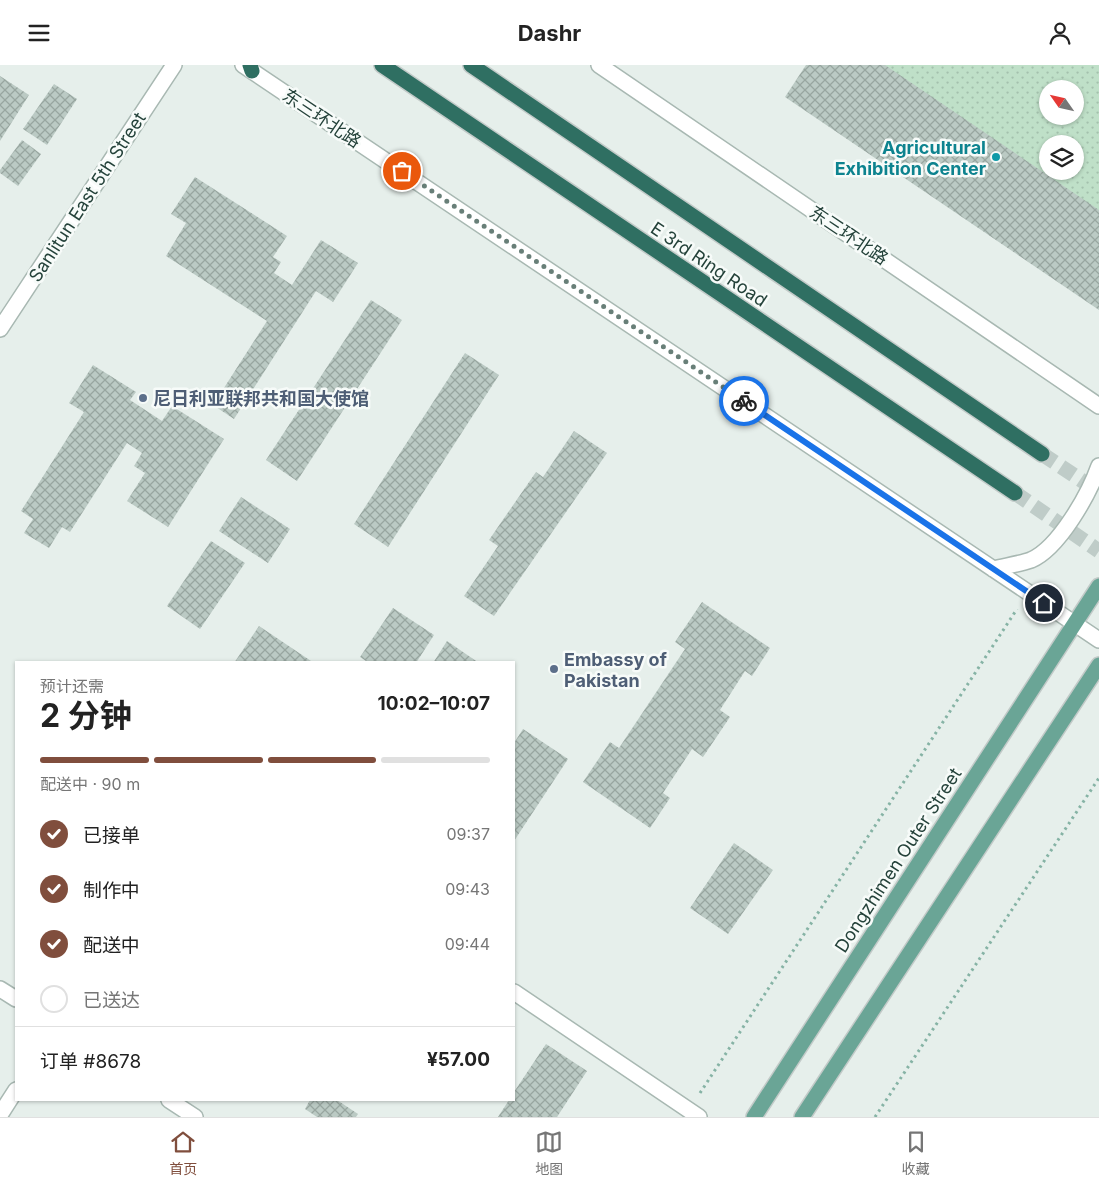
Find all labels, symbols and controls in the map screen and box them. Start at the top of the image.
icon: menu [25,19,53,47]
icon: person [1046,19,1074,47]
text: Dashr [518,20,581,46]
north arrow [1039,80,1084,125]
map controls [1039,80,1084,180]
street label: 东三环北路 [279,84,365,152]
street label: Sanlitun East 5th Street [24,108,150,286]
button: layers [1039,135,1084,180]
place label: Agricultural Exhibition Center [835,137,986,179]
pin [381,150,423,192]
marker: Agricultural Exhibition Center [990,151,1002,163]
icon: bag [388,157,416,185]
street label: 东三环北路 [806,201,892,269]
street label: E 3rd Ring Road [647,217,771,311]
courier [719,376,769,426]
icon: bike [730,387,758,415]
place label: 尼日利亚联邦共和国大使馆 [153,388,369,409]
marker: 尼日利亚联邦共和国大使馆 [137,392,149,404]
pin [1023,582,1065,624]
icon: home [1030,589,1058,617]
place label: Embassy of Pakistan [564,649,667,691]
marker: Embassy of Pakistan [548,663,560,675]
text: 预计还需 [40,676,104,696]
text: 10:02–10:07 [378,692,490,715]
text: 2 分钟 [40,696,132,735]
street label: Dongzhimen Outer Street [830,764,966,956]
text: 配送中 · 90 m [40,774,140,794]
icon: check [40,820,68,848]
text: 已接单 [83,824,140,847]
text: 09:37 [446,824,490,844]
icon: check [40,875,68,903]
text: 制作中 [83,879,140,902]
text: 09:43 [445,879,490,899]
icon: check [40,930,68,958]
text: 配送中 [83,934,140,957]
text: 09:44 [445,934,490,954]
text: 已送达 [83,989,140,1012]
text: ¥57.00 [427,1048,490,1071]
text: 订单 #8678 [40,1050,141,1073]
tab: 首页 [169,1128,197,1178]
tab: 地图 [535,1128,563,1178]
tab: 收藏 [902,1128,930,1178]

